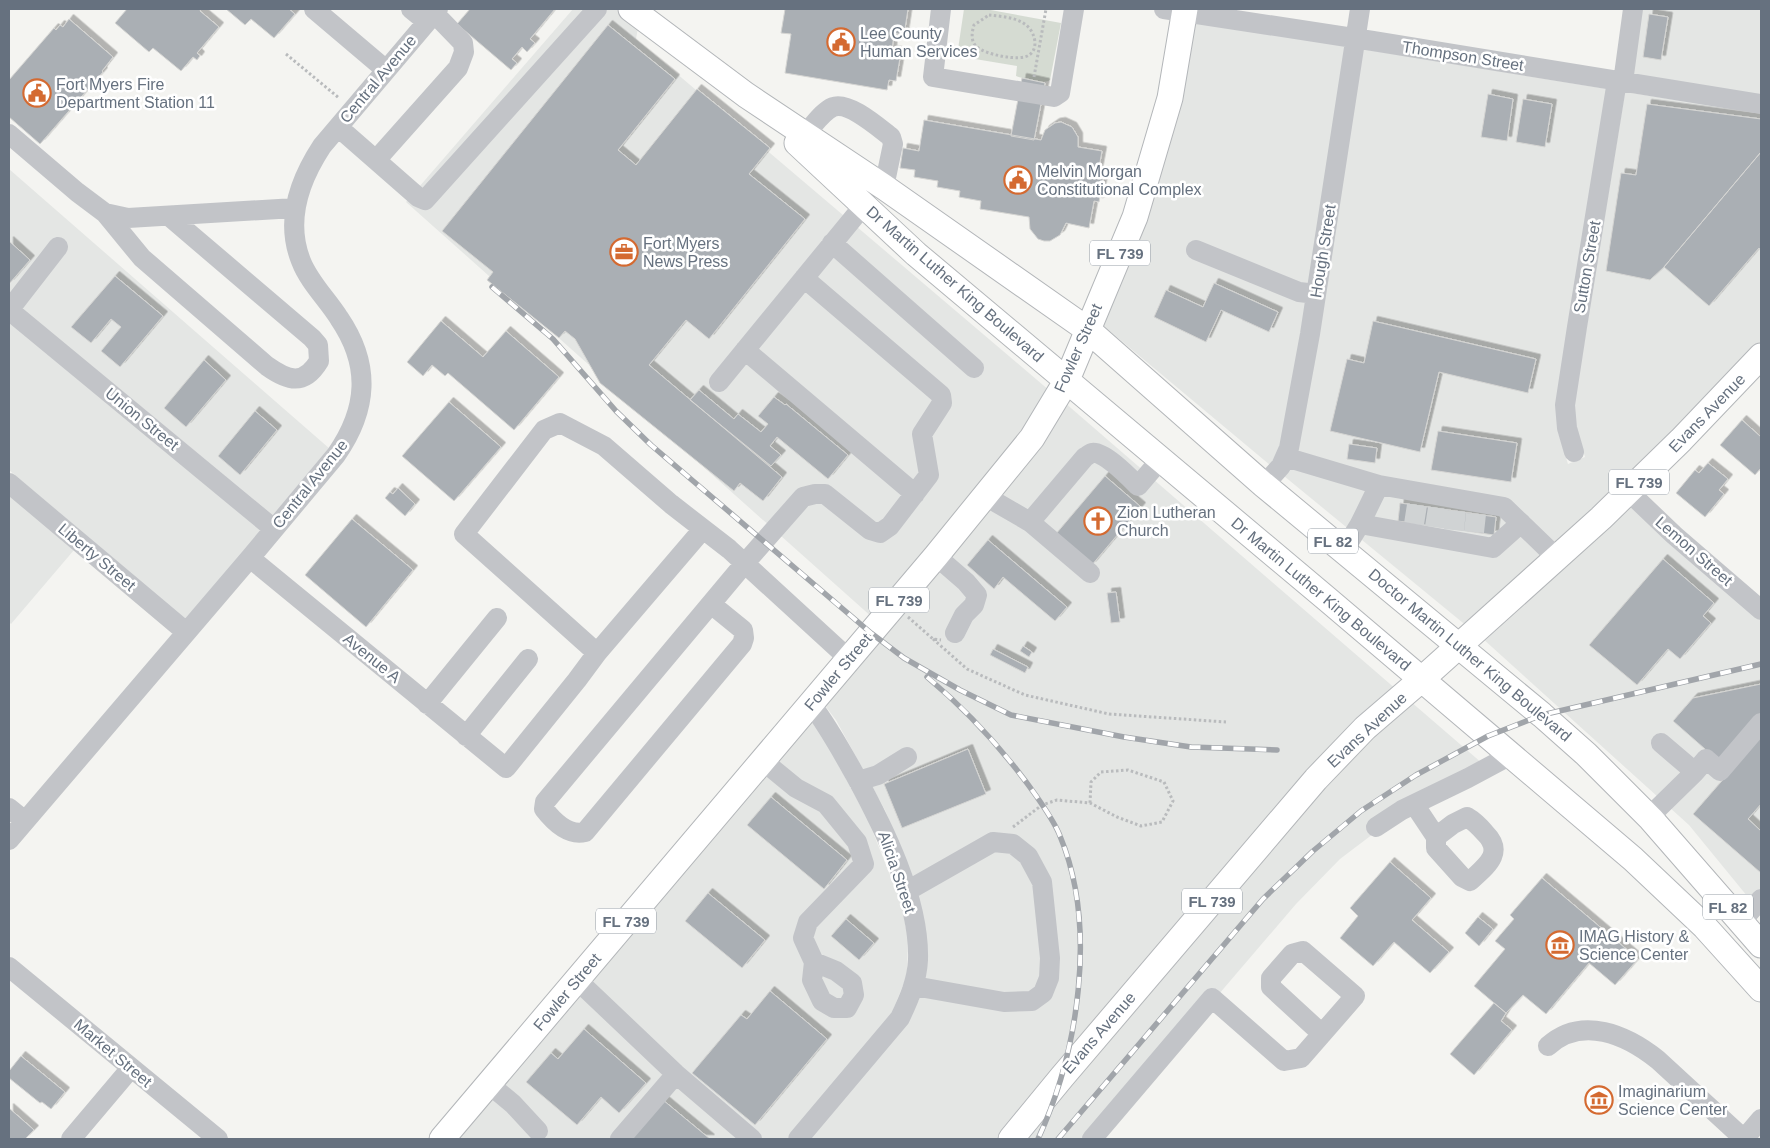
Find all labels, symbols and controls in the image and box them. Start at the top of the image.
place label: Lee County Human Services [860,25,977,60]
public building icon: Lee County Human Services [826,27,856,57]
street label: Central Avenue [336,32,420,126]
street label: Thompson Street [1401,38,1525,74]
place label: Fort Myers Fire Department Station 11 [56,76,215,111]
public building icon: Fort Myers Fire Department Station 11 [22,78,52,108]
place label: Melvin Morgan Constitutional Complex [1037,163,1202,198]
public building icon: Melvin Morgan Constitutional Complex [1003,165,1033,195]
street label: Dr Martin Luther King Boulevard [863,203,1047,365]
street label: Hough Street [1307,203,1339,299]
street label: Sutton Street [1571,219,1604,314]
place label: Fort Myers News Press [643,235,728,270]
office icon: Fort Myers News Press [609,237,639,267]
road number: FL 739 [1090,240,1150,266]
street label: Fowler Street [1051,301,1105,395]
street label: Evans Avenue [1665,370,1749,456]
street label: Union Street [102,384,182,454]
street label: Central Avenue [269,436,351,532]
road number: FL 739 [1609,470,1669,494]
place label: Zion Lutheran Church [1117,504,1216,539]
church icon: Zion Lutheran Church [1083,506,1113,536]
street label: Lemon Street [1652,513,1736,589]
street label: Dr Martin Luther King Boulevard [1228,514,1414,674]
street label: Liberty Street [55,520,139,594]
road number: FL 82 [1308,528,1358,554]
street label: Doctor Martin Luther King Boulevard [1365,565,1575,745]
road number: FL 739 [869,588,929,612]
street label: Avenue A [340,630,404,686]
street label: Fowler Street [801,630,875,714]
street label: Evans Avenue [1324,689,1410,771]
street label: Alicia Street [875,829,919,916]
road number: FL 739 [1182,888,1242,914]
road number: FL 82 [1703,894,1753,920]
road number: FL 739 [596,908,656,934]
place label: IMAG History & Science Center [1579,928,1690,963]
museum icon: IMAG History & Science Center [1545,930,1575,960]
street label: Fowler Street [530,950,604,1034]
street label: Evans Avenue [1059,989,1139,1077]
street label: Market Street [71,1016,156,1091]
place label: Imaginarium Science Center [1618,1083,1728,1118]
museum icon: Imaginarium Science Center [1584,1085,1614,1115]

